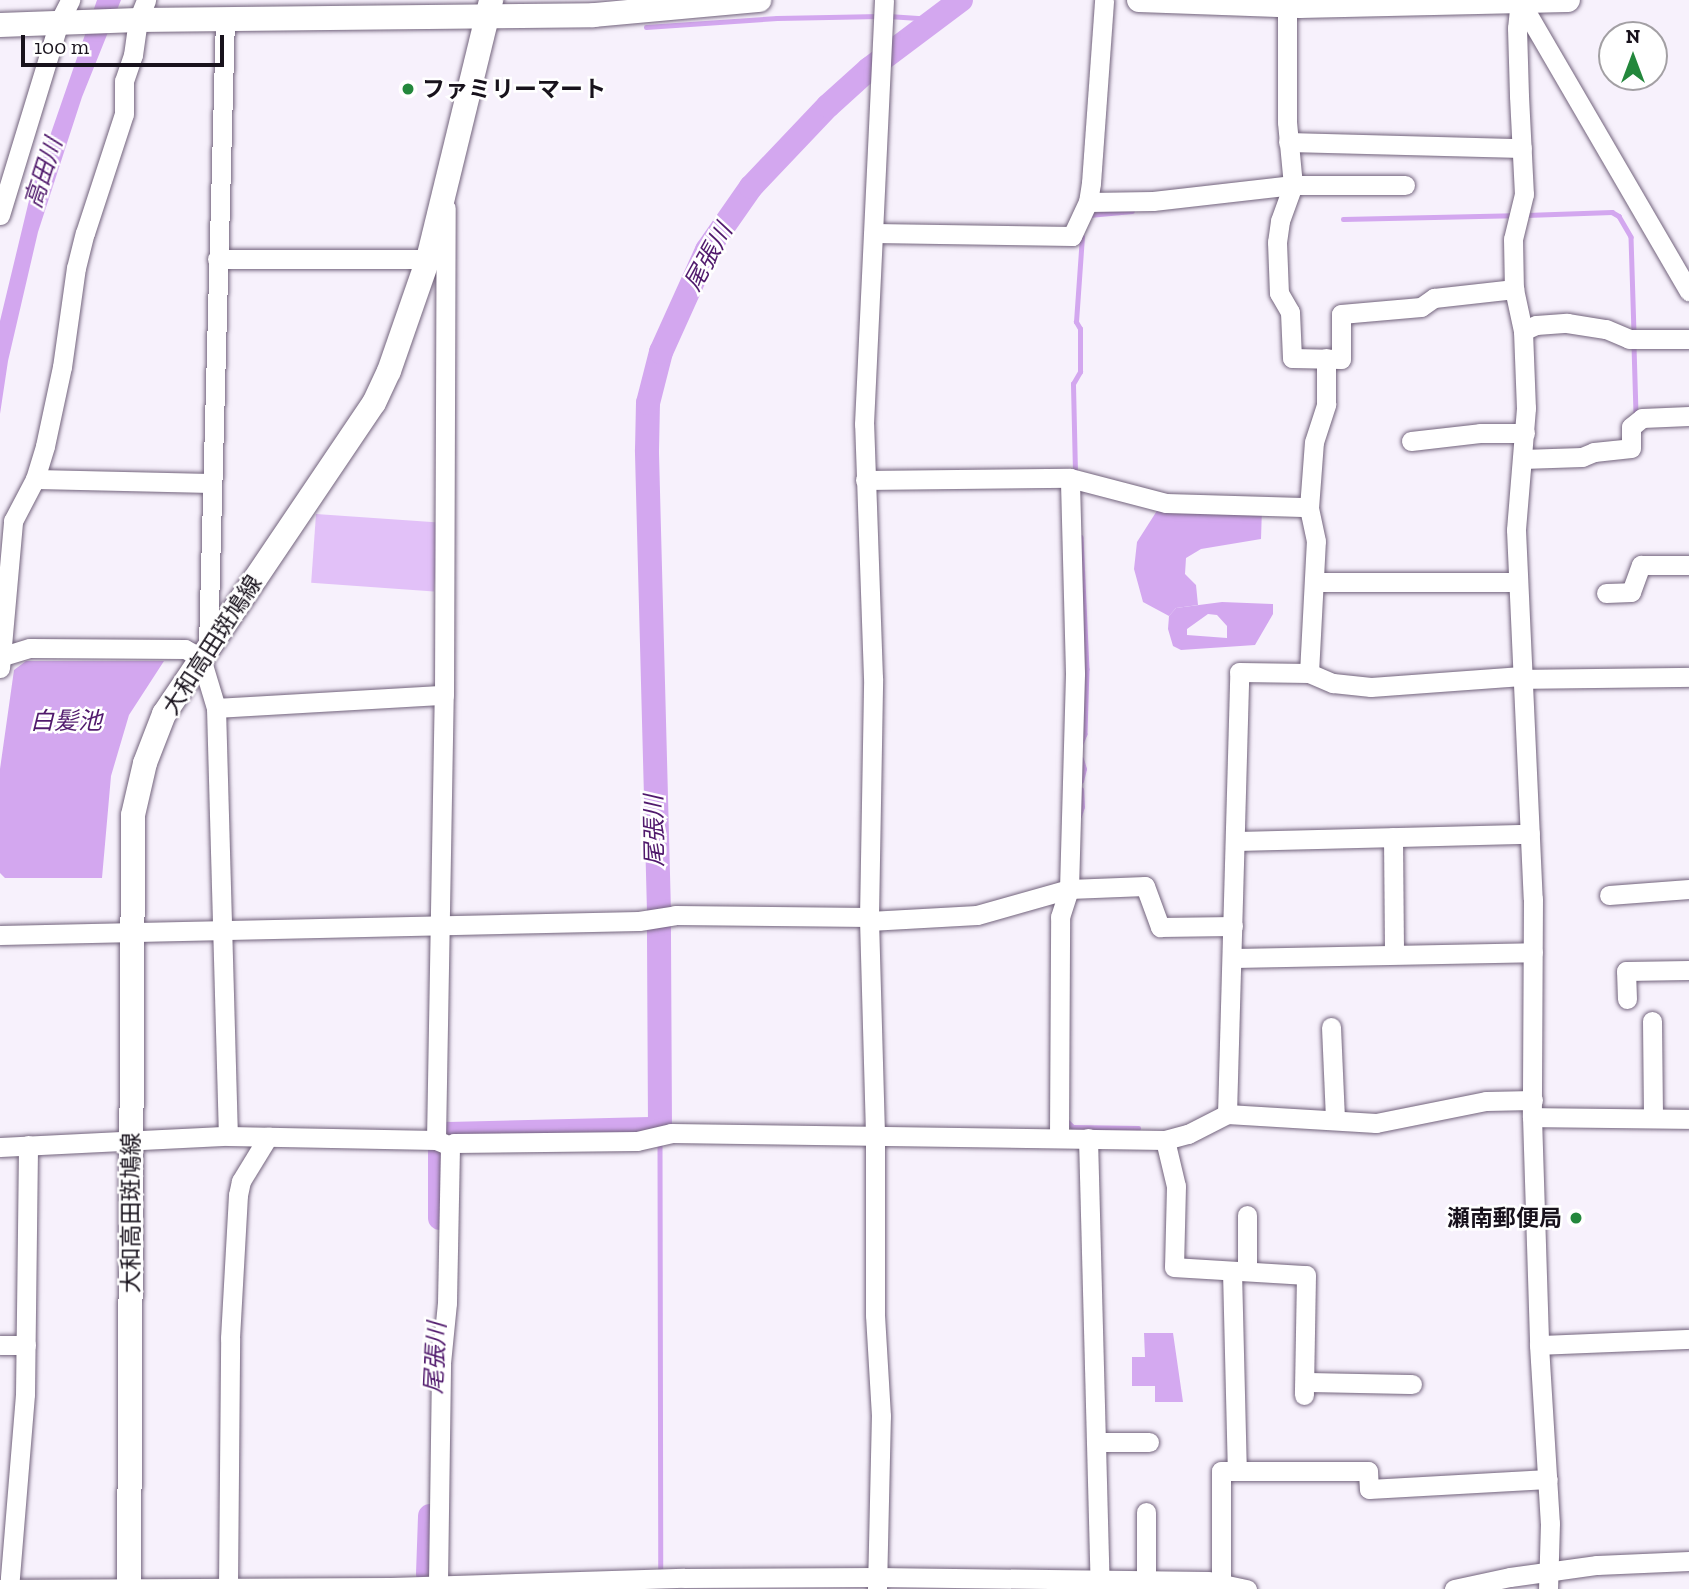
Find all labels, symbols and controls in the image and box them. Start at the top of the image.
scale bar [24,21,228,65]
north arrow [1598,21,1668,91]
text: N [1626,25,1640,48]
text: 100 m [34,34,89,59]
place label: ファミリーマート [422,75,606,103]
marker: ファミリーマート [400,81,416,97]
water label: 高田川 [18,134,68,212]
water label: 尾張川 [678,219,738,295]
street label: 大和高田斑鳩線 [157,570,267,720]
water label: 白髪池 [30,707,102,735]
water label: 尾張川 [639,795,669,867]
street label: 大和高田斑鳩線 [117,1133,145,1293]
place label: 瀬南郵便局 [1447,1204,1562,1232]
marker: 瀬南郵便局 [1568,1210,1584,1226]
water label: 尾張川 [419,1321,451,1395]

